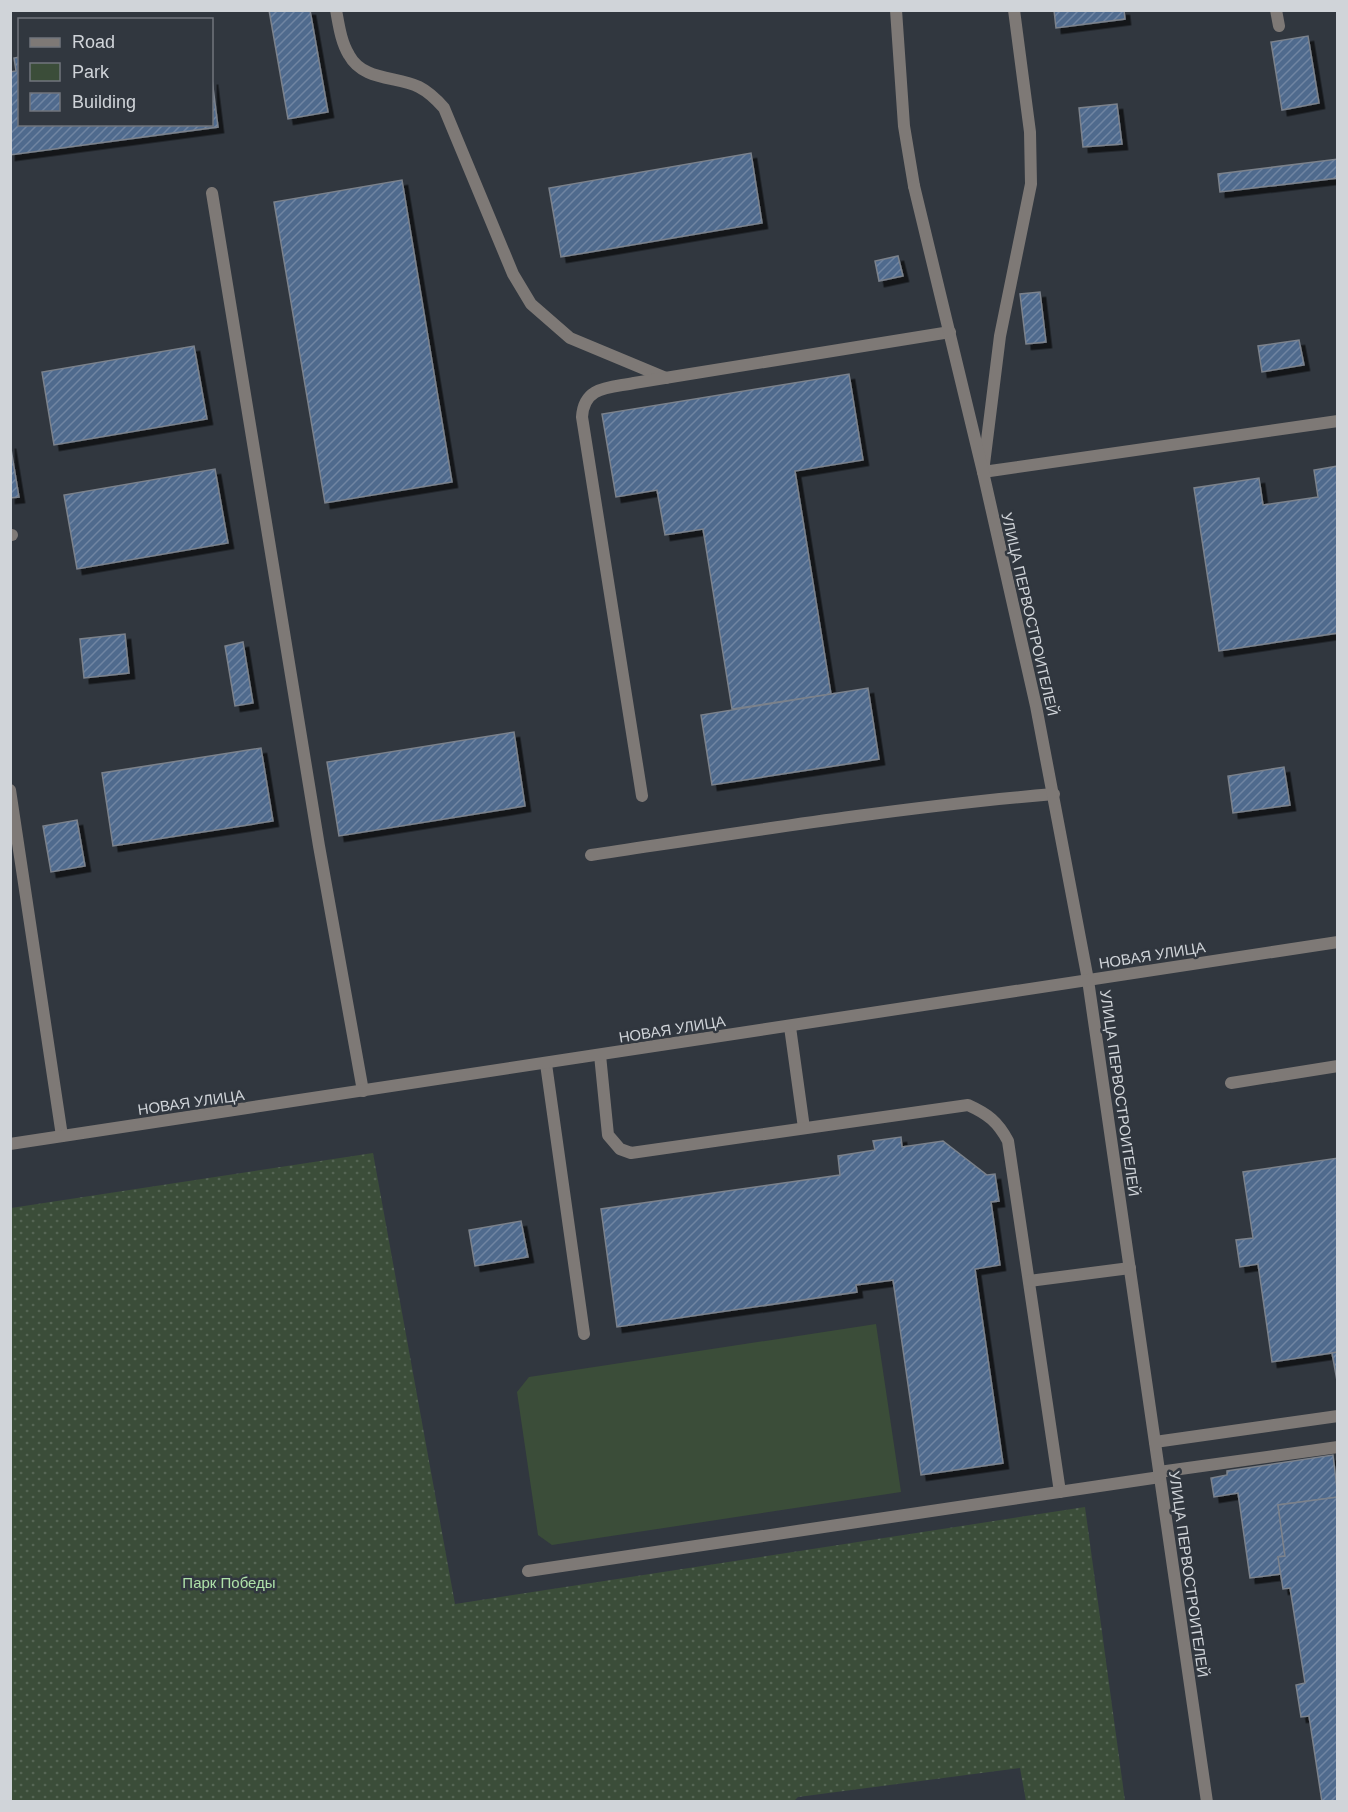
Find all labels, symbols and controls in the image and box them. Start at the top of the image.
legend [18,18,213,126]
text: Road [72,32,115,52]
text: Park [72,62,110,82]
text: Building [72,92,136,112]
street label: УЛИЦА ПЕРВОСТРОИТЕЛЕЙ [998,511,1062,717]
street label: НОВАЯ УЛИЦА [1097,938,1207,972]
street label: УЛИЦА ПЕРВОСТРОИТЕЛЕЙ [1097,989,1143,1197]
street label: НОВАЯ УЛИЦА [617,1012,727,1046]
street label: НОВАЯ УЛИЦА [136,1086,246,1118]
street label: УЛИЦА ПЕРВОСТРОИТЕЛЕЙ [1166,1470,1212,1678]
park label: Парк Победы [182,1574,276,1591]

